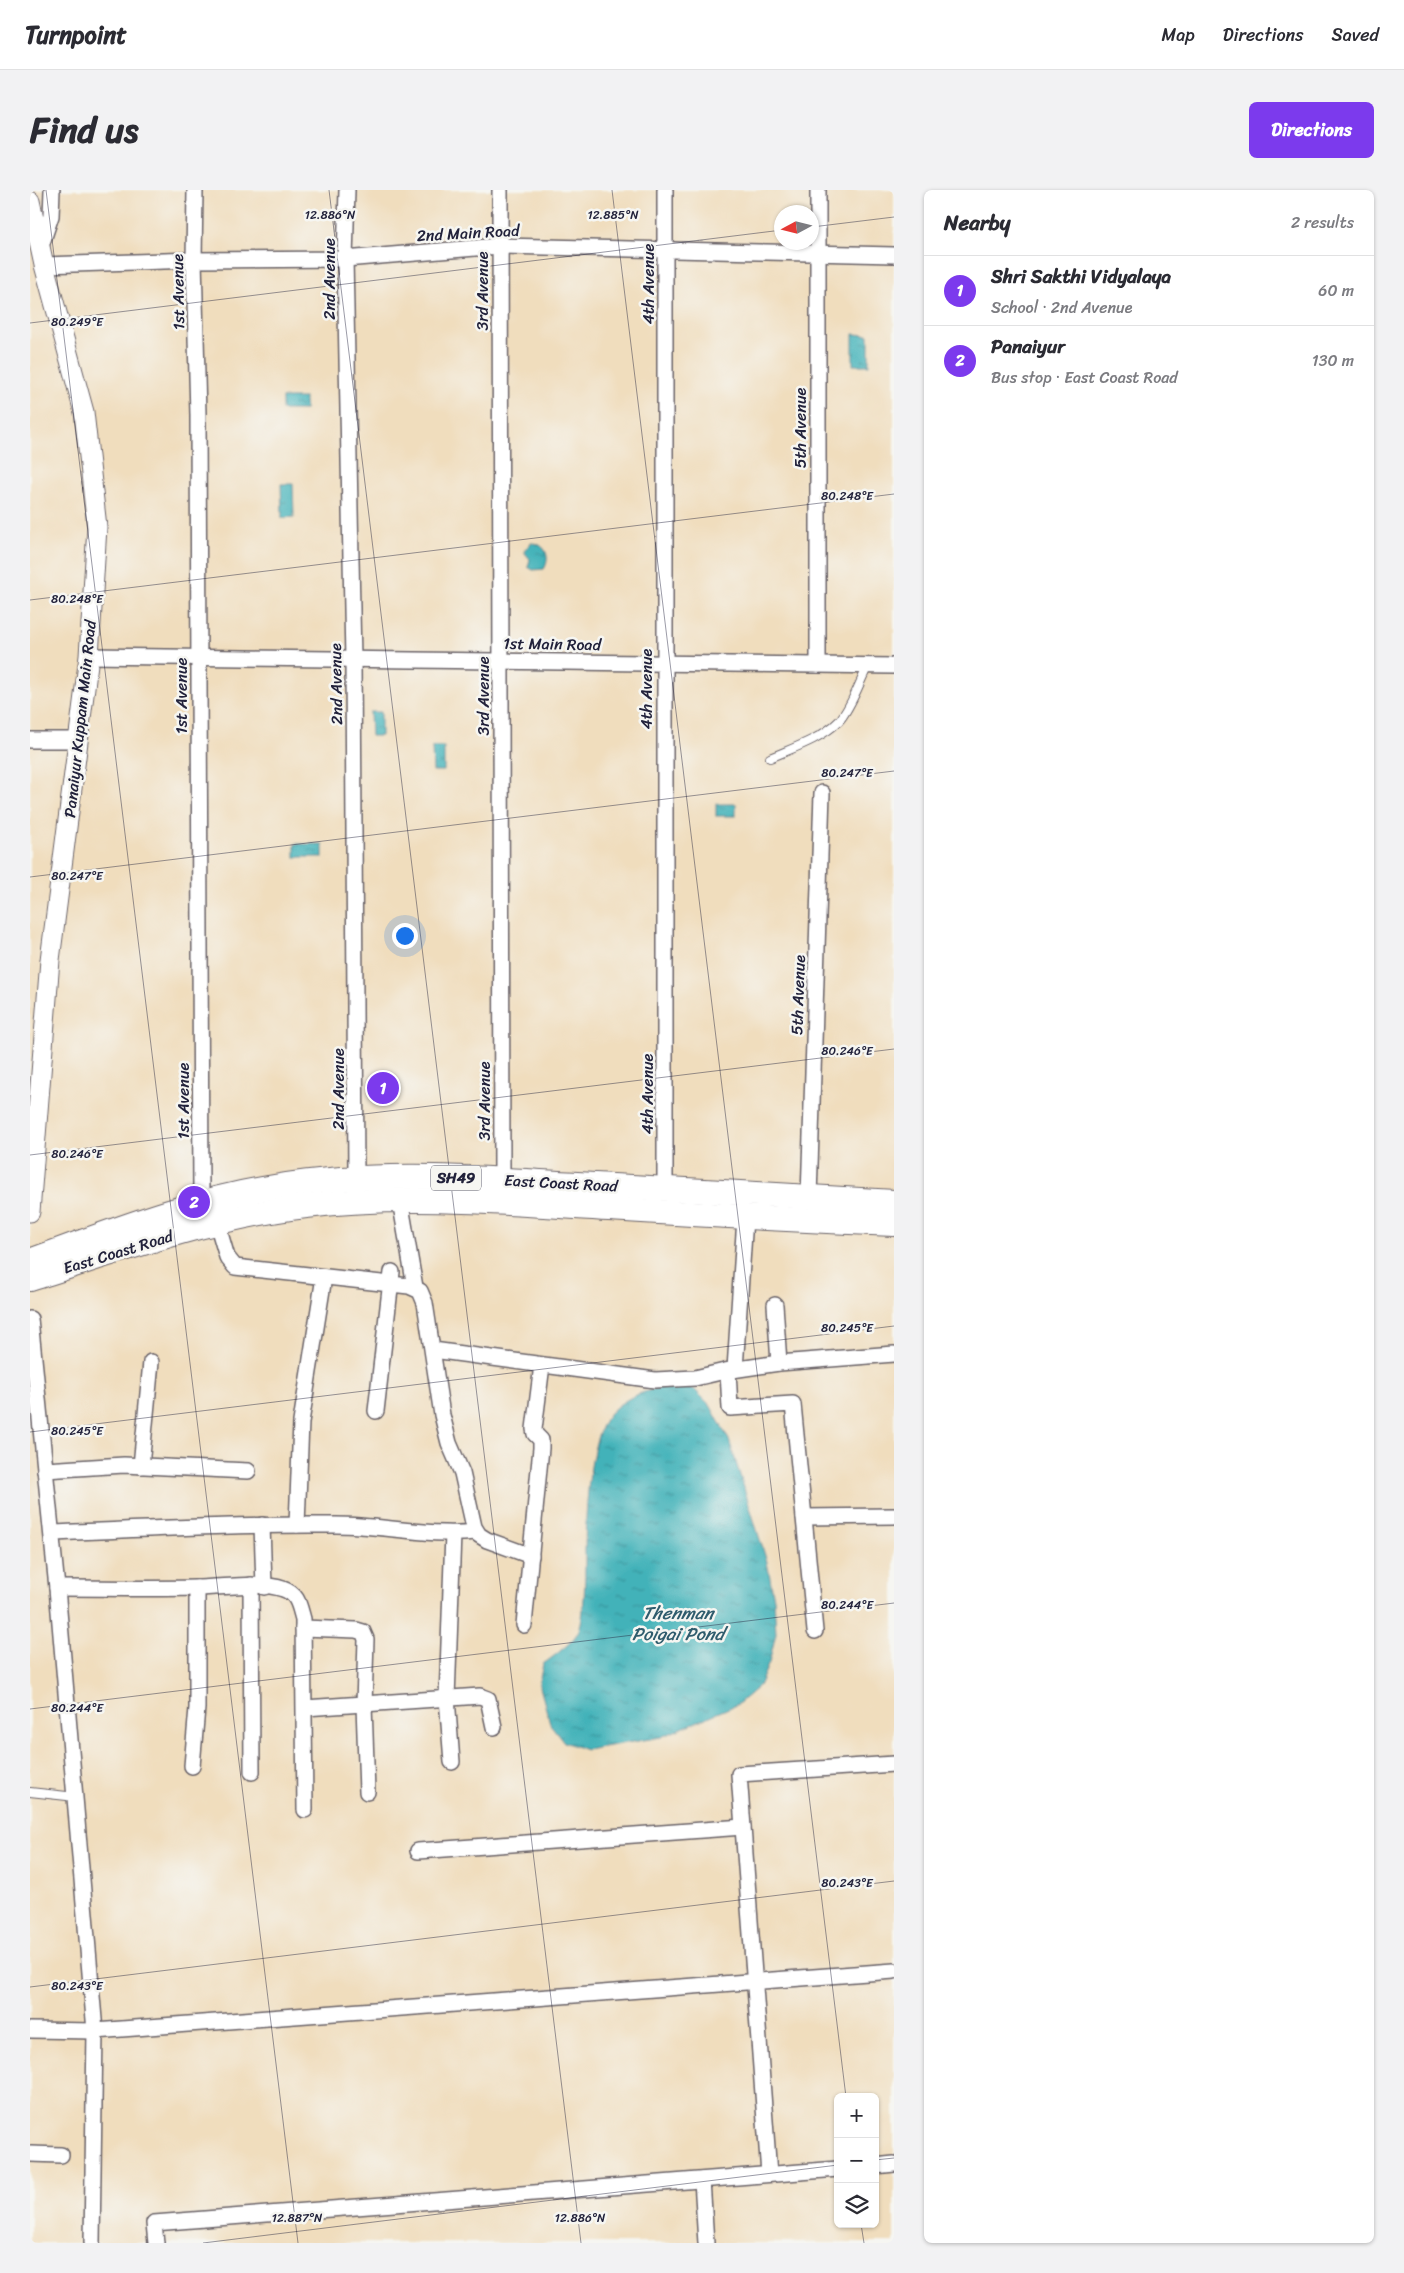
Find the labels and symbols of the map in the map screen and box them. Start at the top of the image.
text: 12.886°N [305,204,356,226]
text: 12.885°N [588,204,639,226]
north arrow [774,205,819,250]
street label: 2nd Main Road [416,216,522,250]
street label: 2nd Avenue [315,238,344,320]
street label: 4th Avenue [634,243,663,324]
street label: 3rd Avenue [468,251,497,331]
street label: 1st Avenue [163,253,193,330]
text: 80.249°E [51,311,104,333]
street label: 5th Avenue [786,388,815,468]
text: 80.248°E [821,485,874,507]
text: 80.248°E [51,588,104,610]
street label: Panaiyur Kuppam Main Road [55,617,105,819]
street label: 1st Main Road [503,629,603,659]
street label: 2nd Avenue [321,643,351,725]
street label: 4th Avenue [632,648,661,729]
street label: 3rd Avenue [469,656,498,736]
street label: 1st Avenue [167,657,196,734]
text: 80.247°E [821,762,874,784]
text: 80.247°E [51,865,104,887]
your location [392,923,418,949]
street label: 5th Avenue [782,954,814,1036]
text: 80.246°E [821,1040,874,1062]
street label: 2nd Avenue [324,1048,353,1130]
street label: 4th Avenue [633,1053,662,1134]
street label: 3rd Avenue [470,1061,499,1141]
street label: 1st Avenue [169,1062,198,1139]
pin: 1 [367,1069,399,1107]
text: 80.246°E [51,1143,104,1165]
road number: SH49 [431,1166,481,1190]
street label: East Coast Road [504,1166,620,1201]
pin: 2 [178,1183,210,1221]
street label: East Coast Road [59,1221,178,1282]
text: 80.245°E [821,1317,874,1339]
text: 80.245°E [51,1420,104,1442]
text: 80.244°E [821,1594,874,1616]
water label: Thenman Poigai Pond [632,1597,729,1650]
text: 80.244°E [51,1697,104,1719]
text: 80.243°E [821,1872,874,1894]
text: 80.243°E [51,1975,104,1997]
text: 12.887°N [272,2207,323,2229]
text: 12.886°N [555,2207,606,2229]

